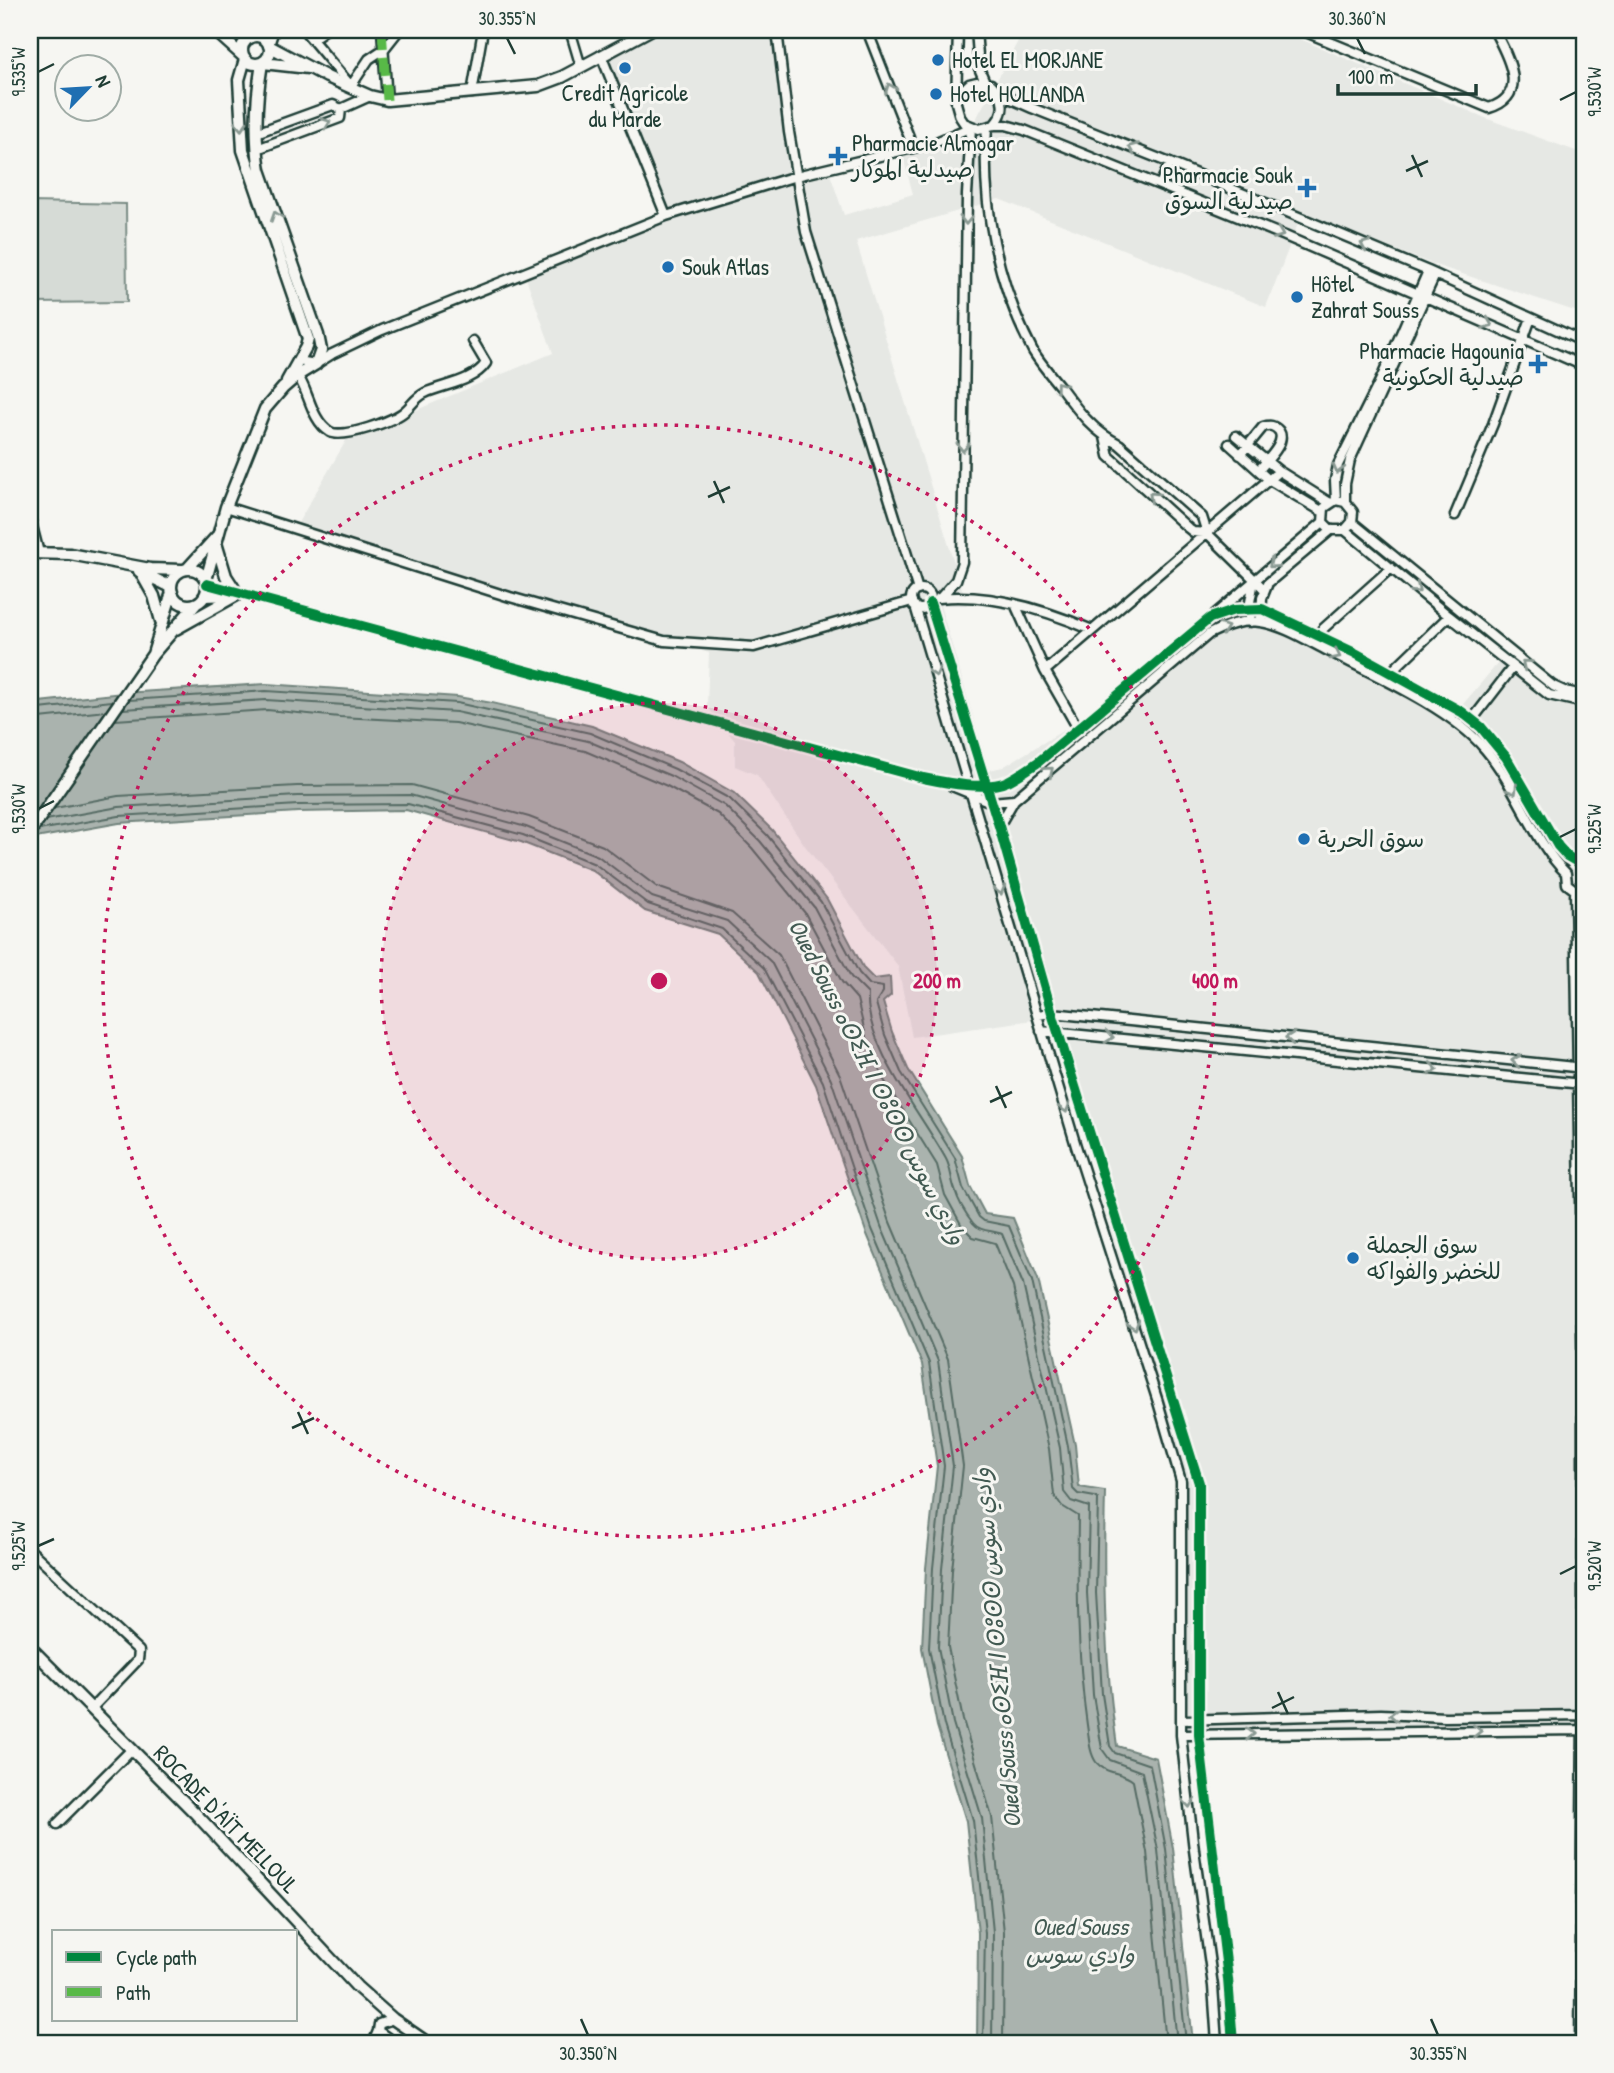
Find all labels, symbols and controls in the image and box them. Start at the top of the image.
text: 30.355°N [478,6,536,31]
text: 30.360°N [1328,6,1386,31]
place label: Hotel EL MORJANE [952,44,1104,75]
text: 9.535°W [6,47,31,97]
north arrow [52,52,122,122]
marker: Hotel EL MORJANE [930,52,946,68]
scale bar [1338,52,1476,96]
marker: Credit Agricole du Marde [617,60,633,76]
text: 100 m [1348,62,1394,91]
text: 9.530°W [1582,67,1607,117]
text: N [89,71,117,91]
place label: Credit Agricole du Marde [562,77,688,134]
place label: Hotel HOLLANDA [950,78,1085,109]
one-way arrow [884,83,898,95]
marker: Hotel HOLLANDA [928,86,944,102]
one-way arrow [319,118,331,132]
one-way arrow [234,121,249,132]
place label: Pharmacie Almogar صيدلية الموكار [850,127,1014,184]
one-way arrow [1127,143,1139,157]
marker: Pharmacie Almogar صيدلية الموكار [830,148,846,164]
place label: Pharmacie Souk صيدلية السوق [1163,159,1293,216]
marker: Pharmacie Souk صيدلية السوق [1299,180,1315,196]
one-way arrow [271,210,285,222]
one-way arrow [958,215,974,225]
one-way arrow [1273,225,1285,239]
one-way arrow [1360,239,1373,253]
place label: Souk Atlas [682,251,769,282]
marker: Souk Atlas [660,259,676,275]
place label: Hôtel Zahrat Souss [1311,268,1419,325]
marker: Hôtel Zahrat Souss [1289,289,1305,305]
one-way arrow [1481,316,1493,330]
place label: Pharmacie Hagounia صيدلية الحكونية [1359,335,1524,392]
marker: Pharmacie Hagounia صيدلية الحكونية [1530,356,1546,372]
one-way arrow [1055,382,1068,394]
one-way arrow [956,442,971,453]
one-way arrow [1332,463,1346,475]
one-way arrow [1148,492,1161,504]
one-way arrow [1268,556,1281,568]
one-way arrow [1408,581,1421,593]
one-way arrow [1218,622,1230,636]
one-way arrow [1329,646,1341,660]
one-way arrow [1521,659,1533,672]
one-way arrow [927,665,942,677]
one-way arrow [1041,767,1054,779]
one-way arrow [1505,783,1518,796]
text: 9.530°W [6,784,31,834]
text: 9.525°W [1582,804,1607,854]
place label: سوق الحرية [1318,823,1424,854]
marker: سوق الحرية [1296,831,1312,847]
one-way arrow [992,883,1007,895]
water label: Oued Souss ⴰⵙⵉⴼ ⵏ ⵙⵓⵙⵙ وادي سوس [780,913,974,1251]
text: 200 m [913,966,961,995]
text: 400 m [1192,966,1238,995]
centre of rings [647,969,671,993]
one-way arrow [1104,1029,1115,1044]
one-way arrow [1284,1031,1296,1046]
one-way arrow [1511,1054,1522,1069]
one-way arrow [1428,1061,1439,1076]
one-way arrow [1056,1102,1071,1114]
place label: سوق الجملة للخضر والفواكه [1367,1229,1501,1286]
marker: سوق الجملة للخضر والفواكه [1345,1250,1361,1266]
one-way arrow [1125,1318,1140,1330]
water label: Oued Souss ⴰⵙⵉⴼ ⵏ ⵙⵓⵙⵙ وادي سوس [964,1467,1030,1829]
text: 9.525°W [6,1521,31,1571]
text: 9.520°W [1582,1541,1607,1591]
one-way arrow [1388,1707,1399,1722]
one-way arrow [1472,1723,1483,1739]
one-way arrow [1245,1726,1255,1742]
street label: ROCADE D'AÏT MELLOUL [147,1737,306,1900]
one-way arrow [1181,1798,1196,1809]
water label: Oued Souss وادي سوس [1025,1910,1135,1972]
legend [52,1930,298,2021]
text: Cycle path [116,1943,197,1972]
text: Path [116,1978,151,2007]
text: 30.350°N [559,2041,617,2066]
text: 30.355°N [1409,2041,1467,2066]

